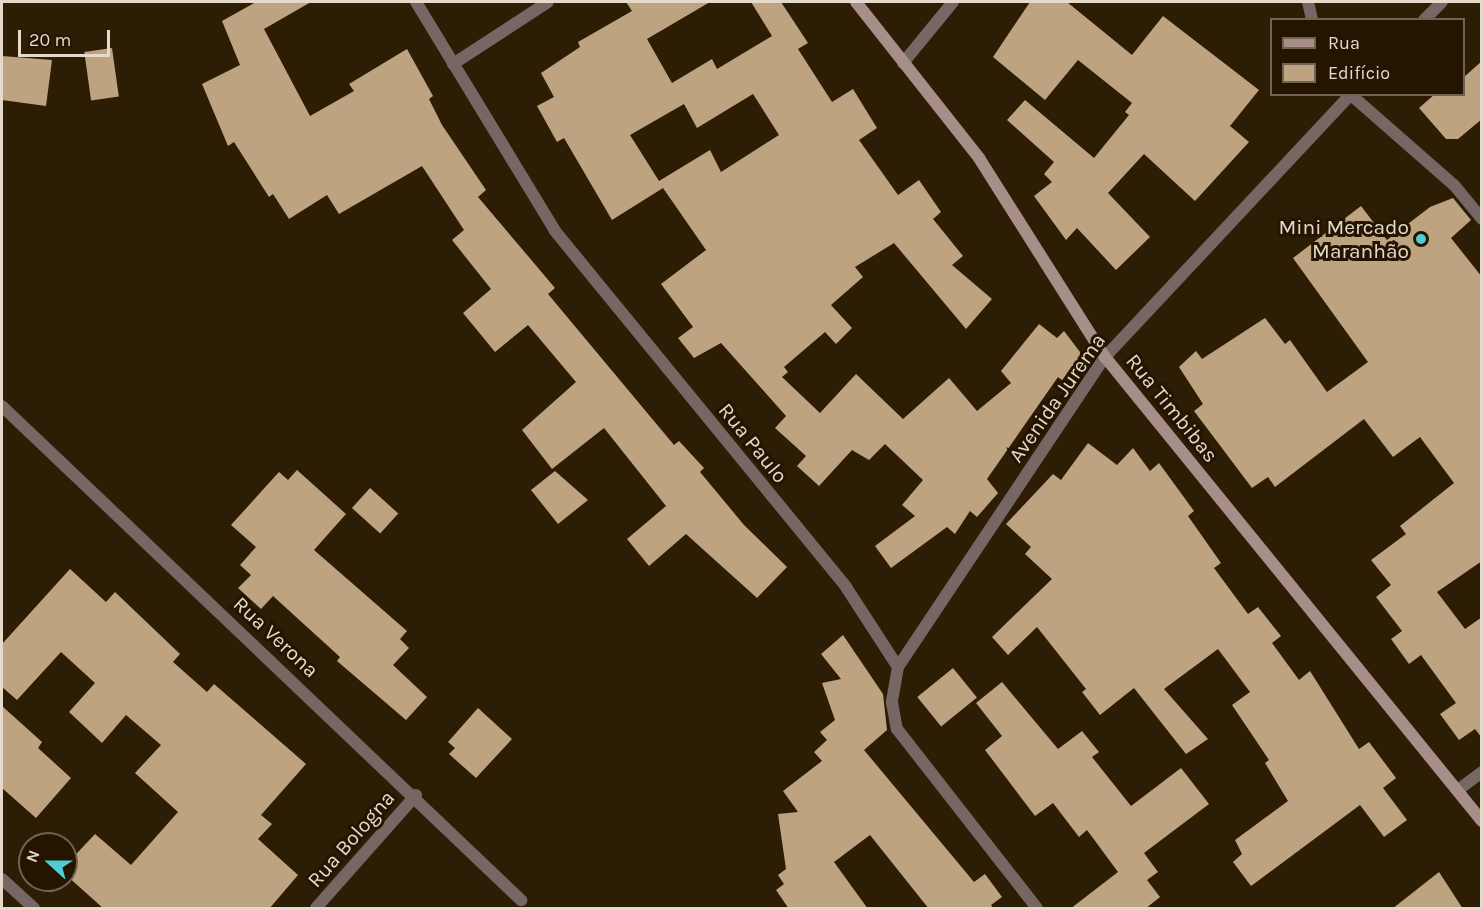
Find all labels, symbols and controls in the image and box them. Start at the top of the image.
scale bar [21,18,112,56]
legend [1270,18,1465,96]
text: 20 m [29,29,71,51]
text: Rua [1328,32,1360,54]
text: Edifício [1328,62,1390,84]
place label: Mini Mercado Maranhão [1279,214,1409,264]
marker: Mini Mercado Maranhão [1414,232,1428,246]
street label: Avenida Jurema [1003,329,1111,467]
street label: Rua Timbibas [1121,349,1223,467]
street label: Rua Paulo [713,398,793,488]
street label: Rua Verona [228,591,324,683]
street label: Rua Bologna [302,785,400,893]
north arrow [18,832,78,892]
text: N [22,847,44,865]

